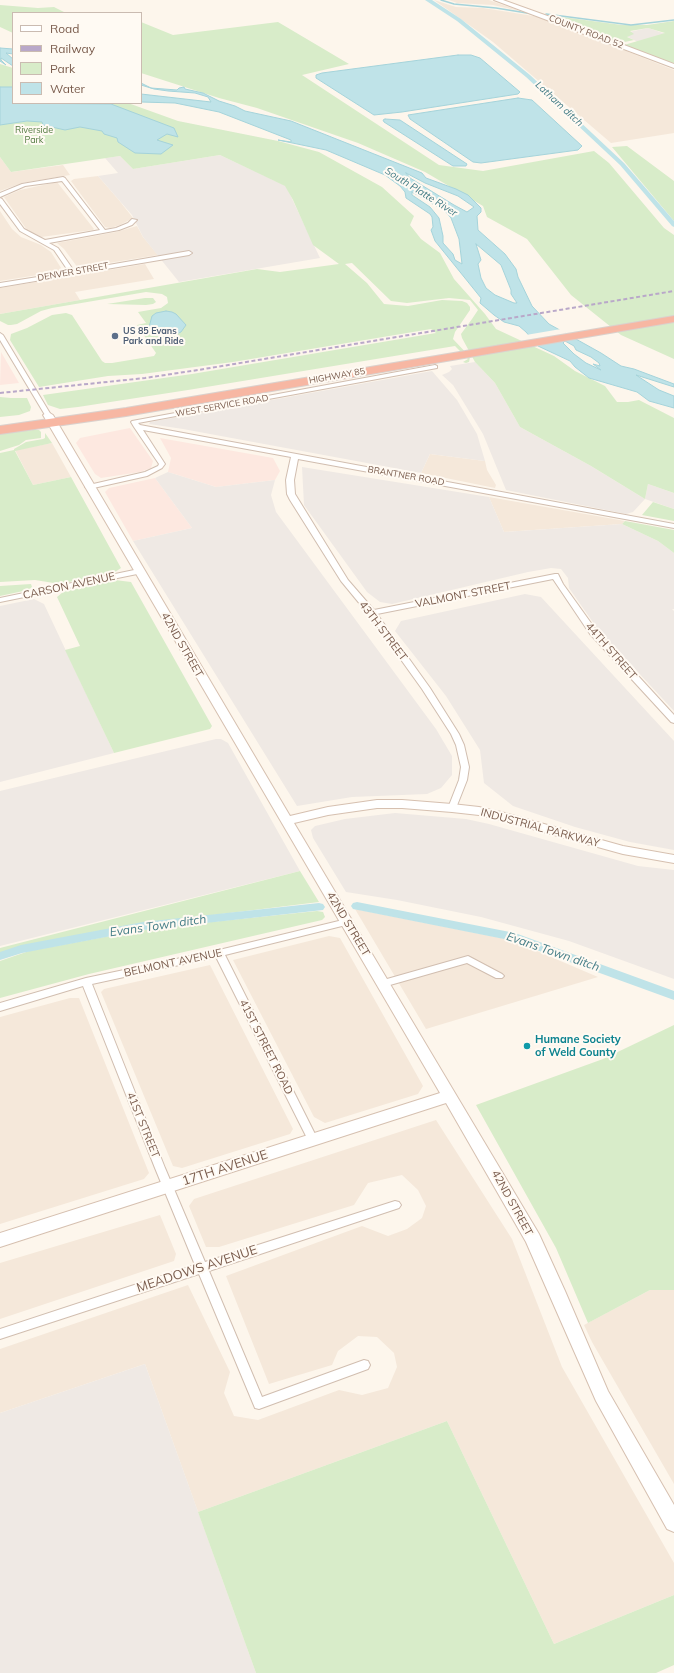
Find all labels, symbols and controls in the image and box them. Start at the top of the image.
legend [12,12,142,104]
street label: COUNTY ROAD 52 [547,13,625,51]
text: Road [50,21,79,36]
text: Railway [50,41,95,56]
text: Park [50,61,75,76]
water label: Latham ditch [533,79,585,129]
text: Water [50,81,85,96]
park label: Riverside Park [15,125,53,146]
water label: South Platte River [383,165,459,219]
street label: DENVER STREET [37,260,109,284]
place label: US 85 Evans Park and Ride [123,326,184,347]
marker: US 85 Evans Park and Ride [110,331,120,341]
street label: HIGHWAY 85 [308,366,366,386]
street label: WEST SERVICE ROAD [175,392,269,420]
street label: BRANTNER ROAD [367,464,445,488]
street label: CARSON AVENUE [22,570,116,602]
street label: VALMONT STREET [414,579,512,611]
street label: 43TH STREET [356,598,410,664]
street label: 42ND STREET [158,610,206,680]
street label: 44TH STREET [583,620,639,682]
street label: INDUSTRIAL PARKWAY [479,806,601,850]
street label: 42ND STREET [324,889,372,959]
water label: Evans Town ditch [109,912,207,940]
water label: Evans Town ditch [505,929,601,975]
street label: BELMONT AVENUE [123,946,223,980]
street label: 41ST STREET ROAD [236,997,296,1097]
place label: Humane Society of Weld County [535,1033,621,1059]
marker: Humane Society of Weld County [522,1041,532,1051]
street label: 41ST STREET [124,1090,162,1160]
street label: 17TH AVENUE [180,1147,270,1189]
street label: 42ND STREET [489,1168,535,1238]
street label: MEADOWS AVENUE [135,1242,259,1296]

